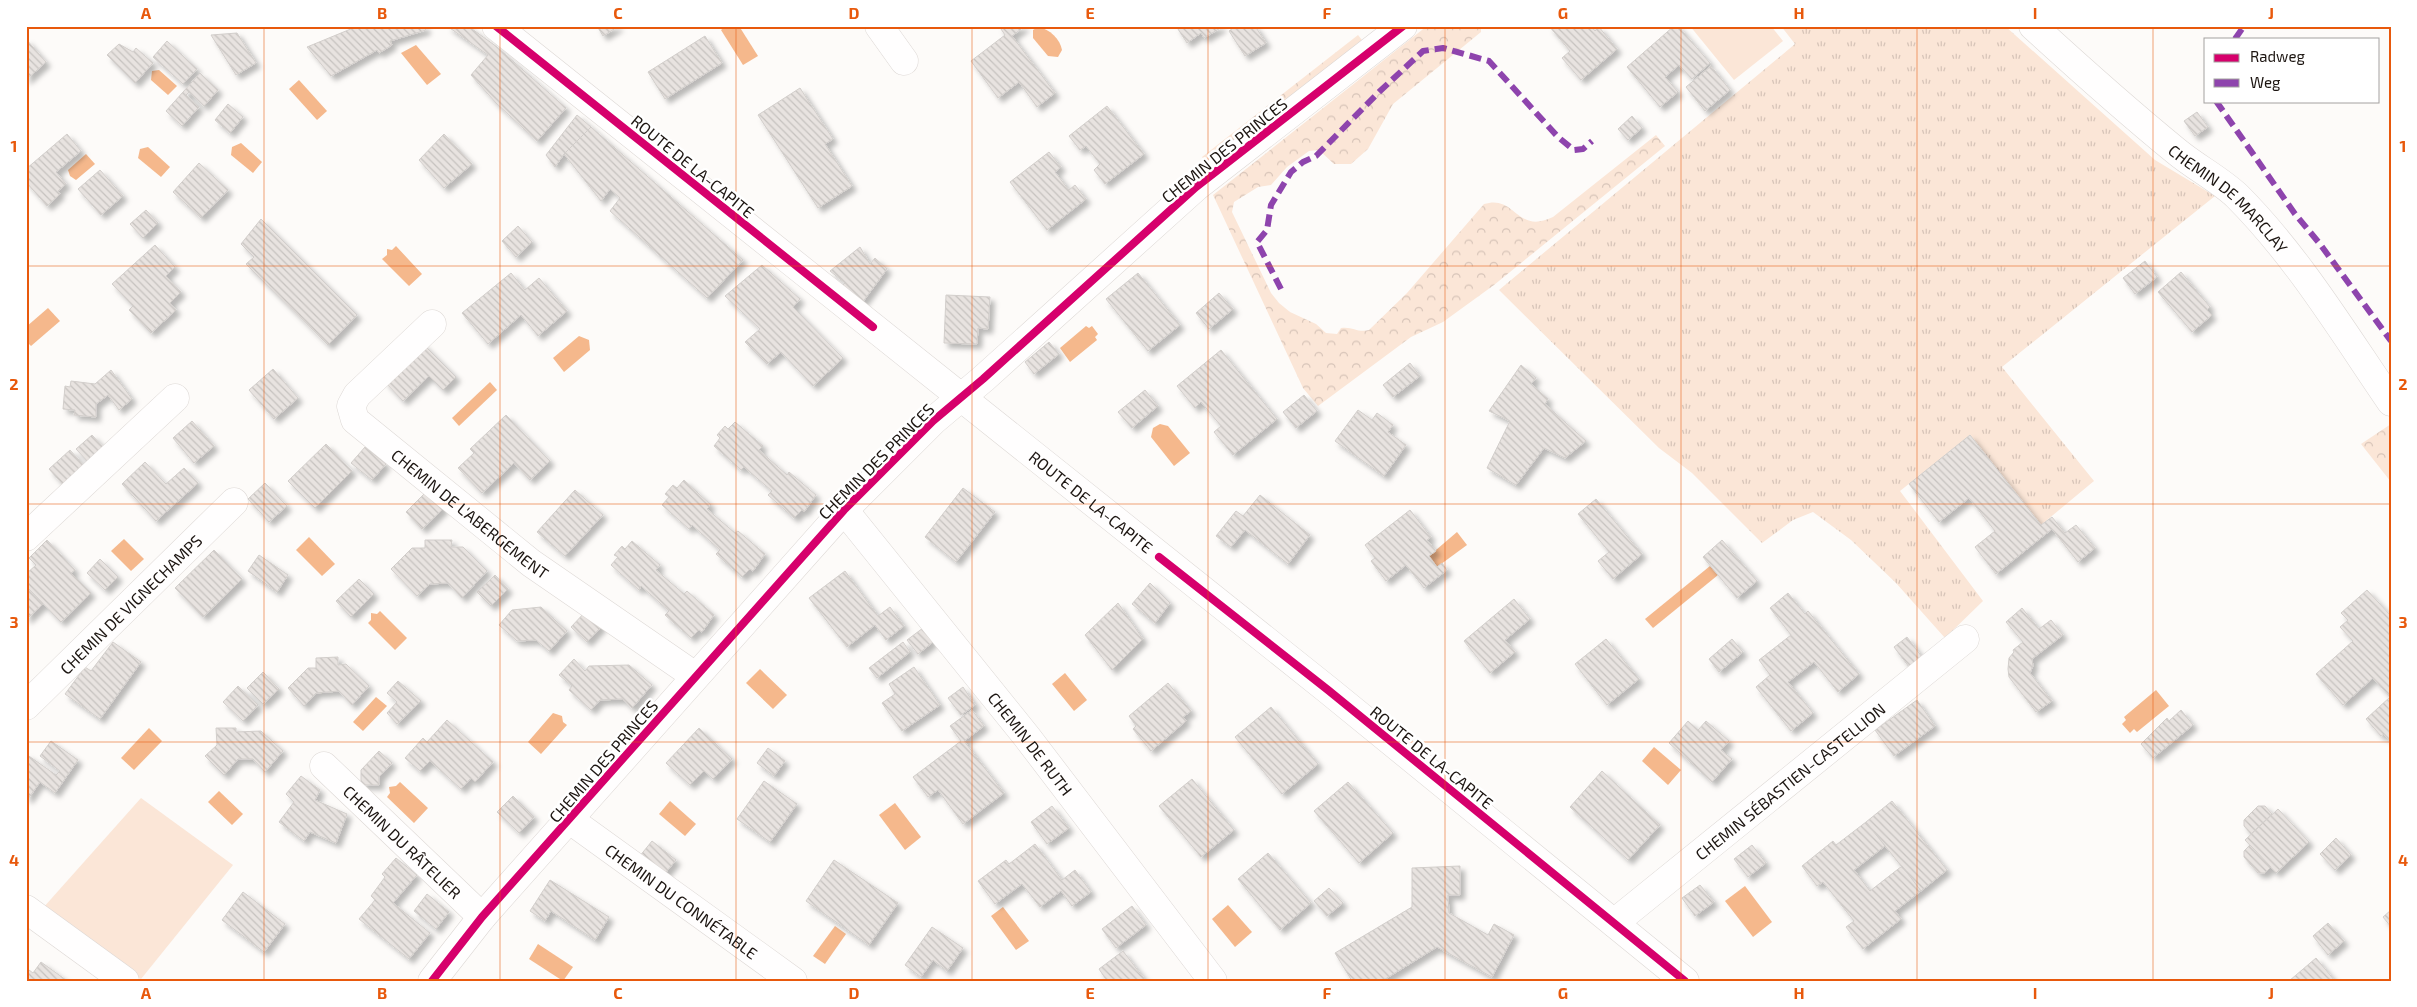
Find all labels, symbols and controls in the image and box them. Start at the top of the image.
text: A [141,3,152,22]
text: B [377,3,387,22]
text: C [613,3,623,22]
text: D [849,3,860,22]
text: E [1085,3,1095,22]
text: F [1323,3,1332,22]
text: G [1558,3,1568,22]
text: H [1793,3,1805,22]
text: I [2033,3,2037,22]
text: J [2268,3,2274,22]
legend [2204,38,2380,102]
text: Radweg [2250,47,2305,65]
text: Weg [2250,73,2281,91]
street label: CHEMIN DES PRINCES [1157,94,1291,206]
street label: ROUTE DE LA-CAPITE [628,111,758,221]
text: 1 [11,136,17,155]
text: 1 [2400,136,2406,155]
street label: CHEMIN DE MARCLAY [2165,140,2292,256]
text: 2 [9,374,19,393]
text: 2 [2398,374,2408,393]
street label: CHEMIN DES PRINCES [814,399,938,523]
street label: CHEMIN DE L'ABERGEMENT [388,445,553,582]
street label: ROUTE DE LA-CAPITE [1026,446,1157,556]
street label: CHEMIN DE VIGNECHAMPS [55,530,205,677]
text: 3 [9,612,19,631]
text: 3 [2398,612,2408,631]
street label: CHEMIN DE RUTH [985,688,1077,799]
street label: CHEMIN DES PRINCES [545,696,661,826]
street label: CHEMIN SÉBASTIEN-CASTELLION [1691,698,1888,863]
street label: ROUTE DE LA-CAPITE [1367,702,1497,812]
street label: CHEMIN DU RÂTELIER [340,781,466,902]
street label: CHEMIN DU CONNÉTABLE [602,839,762,962]
text: 4 [9,850,19,869]
text: 4 [2398,850,2408,869]
text: A [141,983,152,1002]
text: B [377,983,387,1002]
text: C [613,983,623,1002]
text: D [849,983,860,1002]
text: E [1085,983,1095,1002]
text: F [1323,983,1332,1002]
text: G [1558,983,1568,1002]
text: H [1793,983,1805,1002]
text: I [2033,983,2037,1002]
text: J [2268,983,2274,1002]

